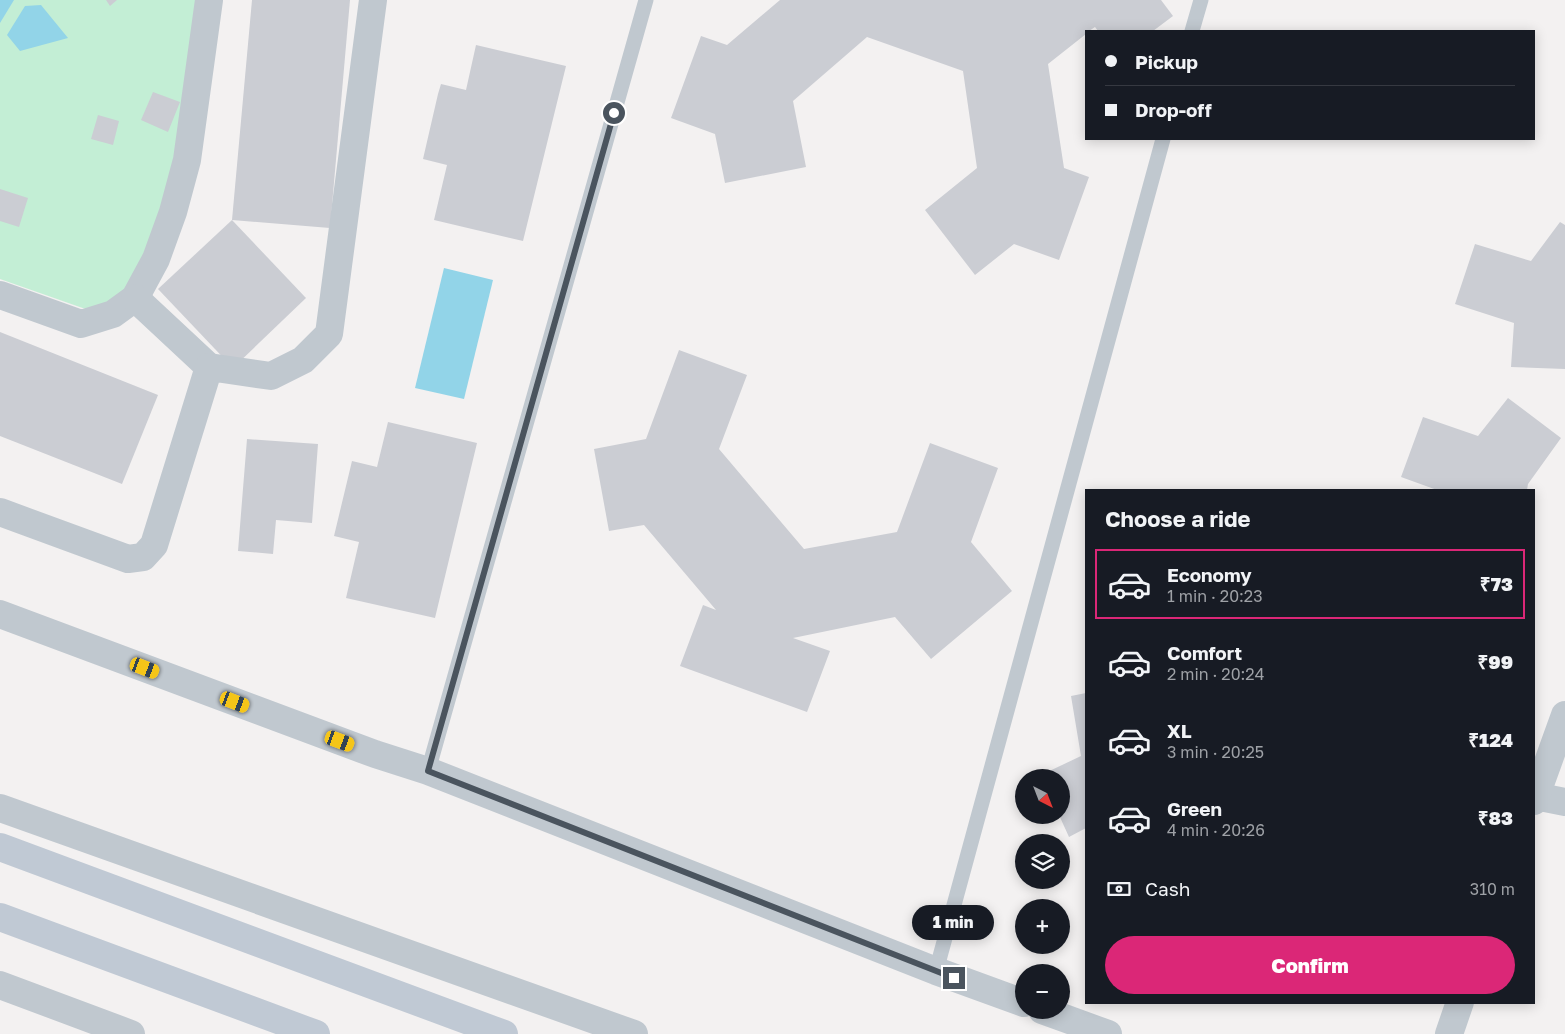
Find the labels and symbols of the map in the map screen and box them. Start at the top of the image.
route start [603,102,625,124]
car [128,656,161,680]
car [218,690,251,714]
car [323,729,356,753]
north arrow [1015,769,1070,824]
callout: 1 min [913,906,995,940]
route end [943,967,965,989]

